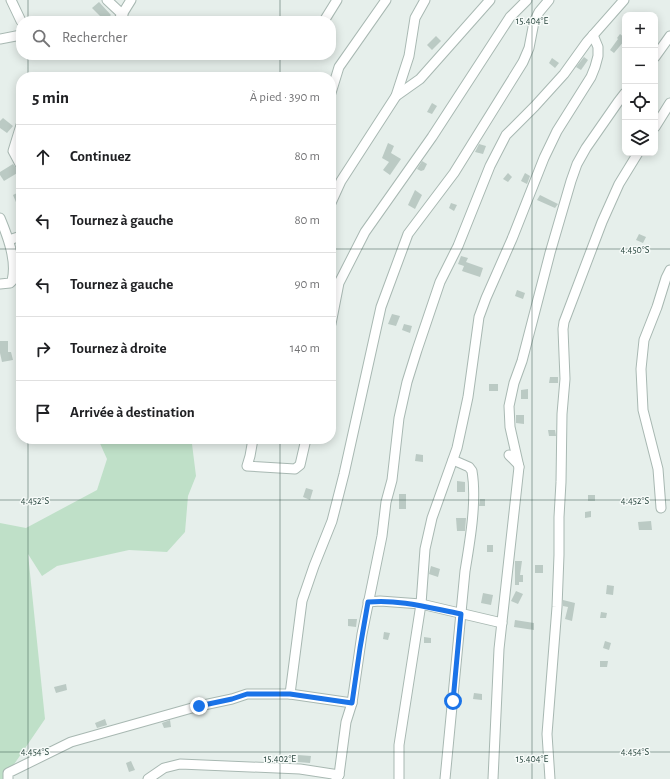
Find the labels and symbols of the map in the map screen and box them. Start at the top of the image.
text: 15.404°E [516,16,548,26]
text: 4.450°S [620,245,650,255]
text: 4.452°S [21,496,49,506]
text: 4.452°S [621,496,649,506]
route start [444,692,462,710]
route end [190,697,208,715]
text: 4.454°S [21,747,50,757]
text: 4.454°S [621,747,650,757]
text: 15.402°E [264,754,296,764]
text: 15.404°E [516,754,548,764]

